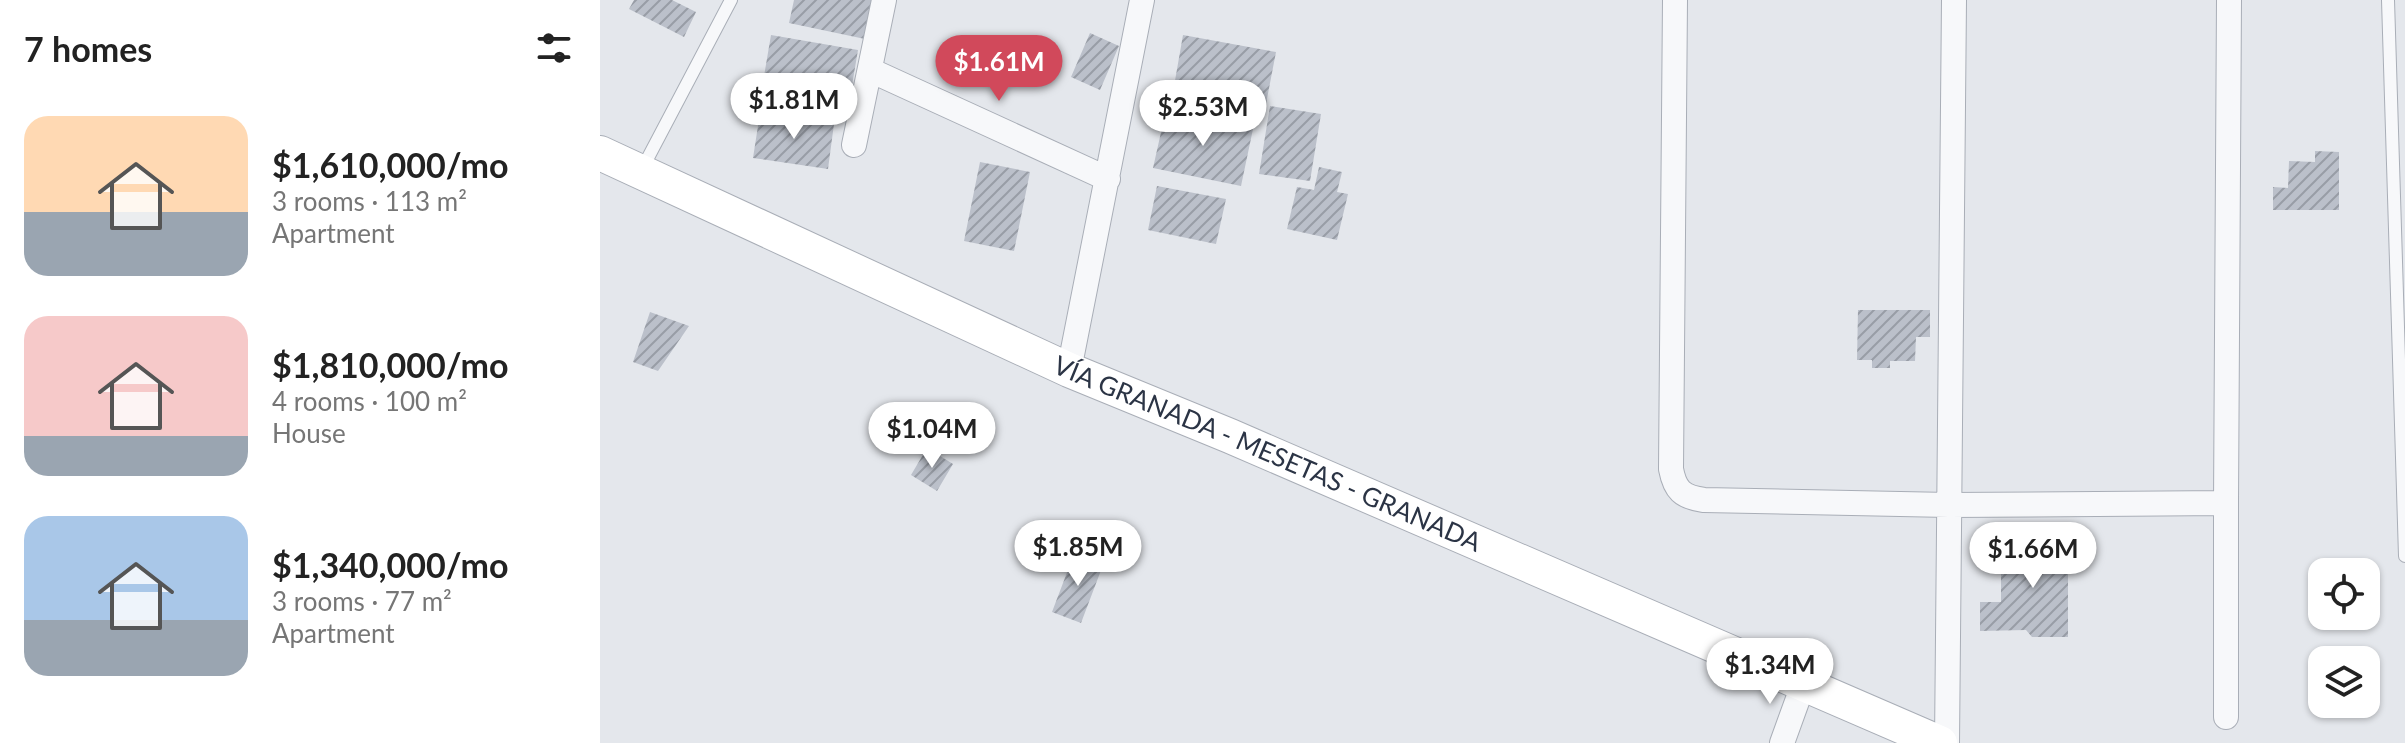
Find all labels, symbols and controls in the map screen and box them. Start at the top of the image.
icon: filters [532,26,576,70]
text: 7 homes [24,28,152,69]
pin: $1.61M [934,35,1064,103]
text: $1.61M [953,45,1045,77]
pin: $1.81M [729,73,859,141]
pin: $2.53M [1138,80,1268,148]
text: $1.81M [748,83,840,115]
text: $2.53M [1157,90,1249,122]
text: $1,610,000/mo [272,144,509,185]
icon: home [88,148,184,244]
text: 3 rooms · 113 m² [272,185,467,217]
text: Apartment [272,217,395,249]
text: $1,810,000/mo [272,344,509,385]
icon: home [88,348,184,444]
street label: VÍA GRANADA - MESETAS - GRANADA [1049,348,1487,558]
text: 4 rooms · 100 m² [272,385,467,417]
pin: $1.04M [867,402,997,470]
text: $1.04M [886,412,978,444]
text: House [272,417,346,449]
pin: $1.85M [1013,520,1143,588]
pin: $1.66M [1968,522,2098,590]
text: $1.85M [1032,530,1124,562]
text: $1.66M [1987,532,2079,564]
text: $1,340,000/mo [272,544,509,585]
icon: home [88,548,184,644]
map controls [2308,558,2380,718]
button: locate [2308,558,2380,630]
text: 3 rooms · 77 m² [272,585,452,617]
text: Apartment [272,617,395,649]
pin: $1.34M [1705,638,1835,706]
button: layers [2308,646,2380,718]
text: $1.34M [1724,648,1816,680]

